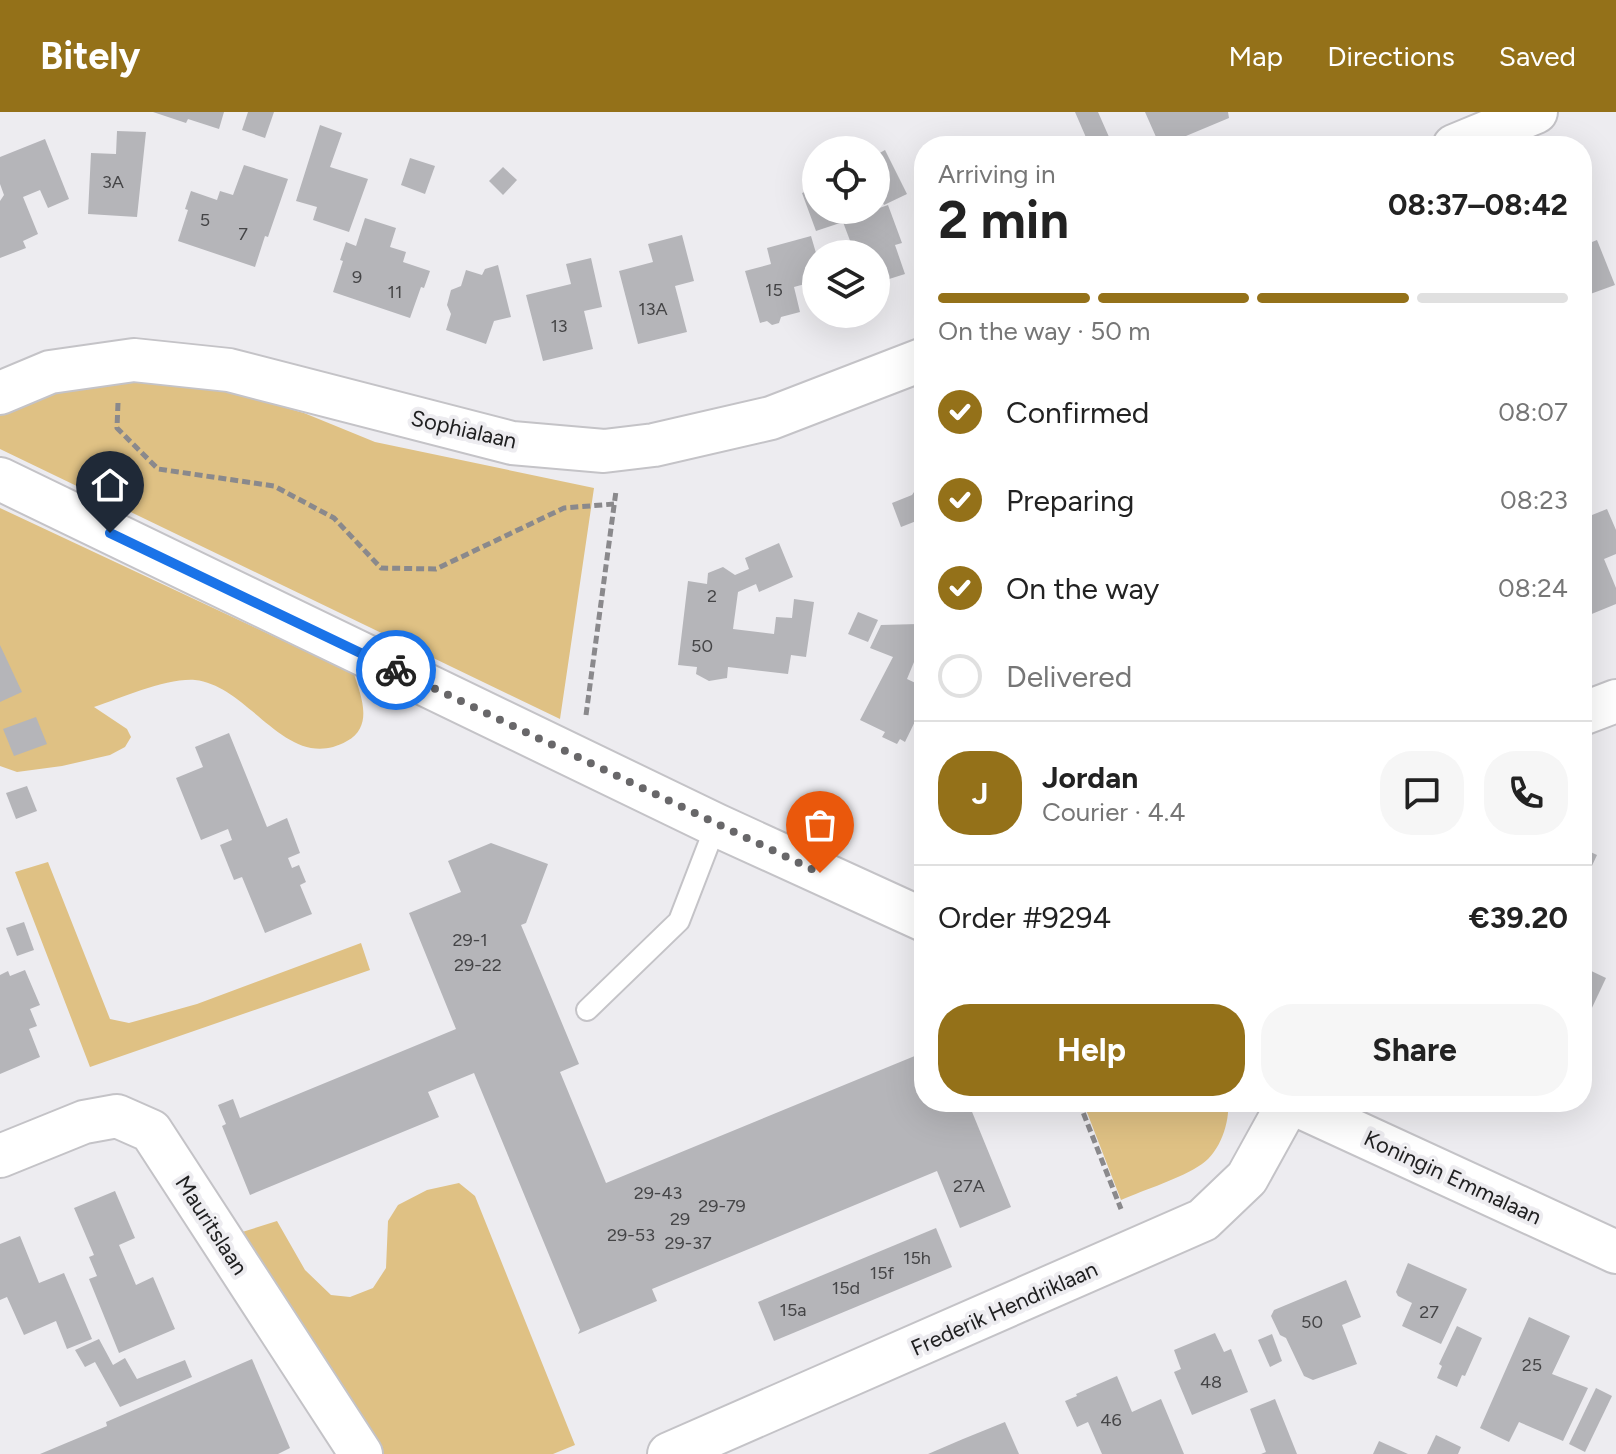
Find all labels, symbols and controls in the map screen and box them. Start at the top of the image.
text: Bitely [40,33,140,79]
text: Map [1229,39,1283,73]
text: Directions [1327,39,1455,73]
text: Saved [1499,39,1576,73]
map controls [802,136,890,328]
button: locate [802,136,890,224]
text: Arriving in [938,158,1056,190]
house number: 3A [102,171,124,193]
text: 08:37–08:42 [1388,186,1568,223]
text: 2 min [938,189,1069,251]
house number: 5 [200,209,210,231]
house number: 7 [238,223,248,245]
button: layers [802,240,890,328]
house number: 9 [352,266,362,288]
house number: 15 [765,279,783,301]
house number: 11 [388,281,402,303]
house number: 13A [638,298,668,320]
house number: 13 [550,315,568,337]
text: On the way · 50 m [938,315,1151,347]
icon: check [938,390,982,434]
text: Confirmed [1006,394,1149,431]
text: 08:07 [1498,396,1568,428]
street label: Sophialaan [409,404,519,455]
pin [76,451,144,533]
icon: home [88,463,132,507]
icon: check [938,478,982,522]
text: Preparing [1006,482,1134,519]
text: 08:23 [1500,484,1568,516]
icon: check [938,566,982,610]
text: On the way [1006,570,1159,607]
text: 08:24 [1498,572,1568,604]
house number: 2 [707,585,717,607]
courier [356,630,436,710]
house number: 50 [691,635,713,657]
icon: bike [374,648,418,692]
text: Delivered [1006,658,1132,695]
button: chat [1380,751,1464,835]
button: phone [1484,751,1568,835]
text: Jordan [1042,759,1138,796]
text: J [972,775,988,812]
pin [786,791,854,873]
text: Courier · 4.4 [1042,796,1185,828]
icon: bag [798,803,842,847]
text: Order #9294 [938,899,1111,936]
text: €39.20 [1469,899,1568,936]
house number: 29-1 [452,929,488,951]
house number: 29-22 [454,954,502,976]
button: Help [938,1004,1245,1096]
button: Share [1261,1004,1568,1096]
street label: Koningin Emmalaan [1360,1125,1546,1230]
street label: Mauritslaan [170,1171,254,1280]
house number: 27A [953,1175,985,1197]
house number: 29-43 [634,1182,682,1204]
house number: 29-79 [698,1195,746,1217]
house number: 29 [670,1208,690,1230]
house number: 29-53 [607,1224,655,1246]
house number: 29-37 [664,1232,712,1254]
house number: 15h [903,1247,931,1269]
street label: Frederik Hendriklaan [907,1255,1102,1362]
house number: 15f [870,1262,895,1284]
house number: 15d [832,1277,860,1299]
house number: 15a [780,1299,806,1321]
house number: 27 [1419,1301,1439,1323]
house number: 50 [1301,1311,1323,1333]
house number: 25 [1522,1354,1542,1376]
house number: 48 [1200,1371,1222,1393]
house number: 46 [1100,1409,1122,1431]

